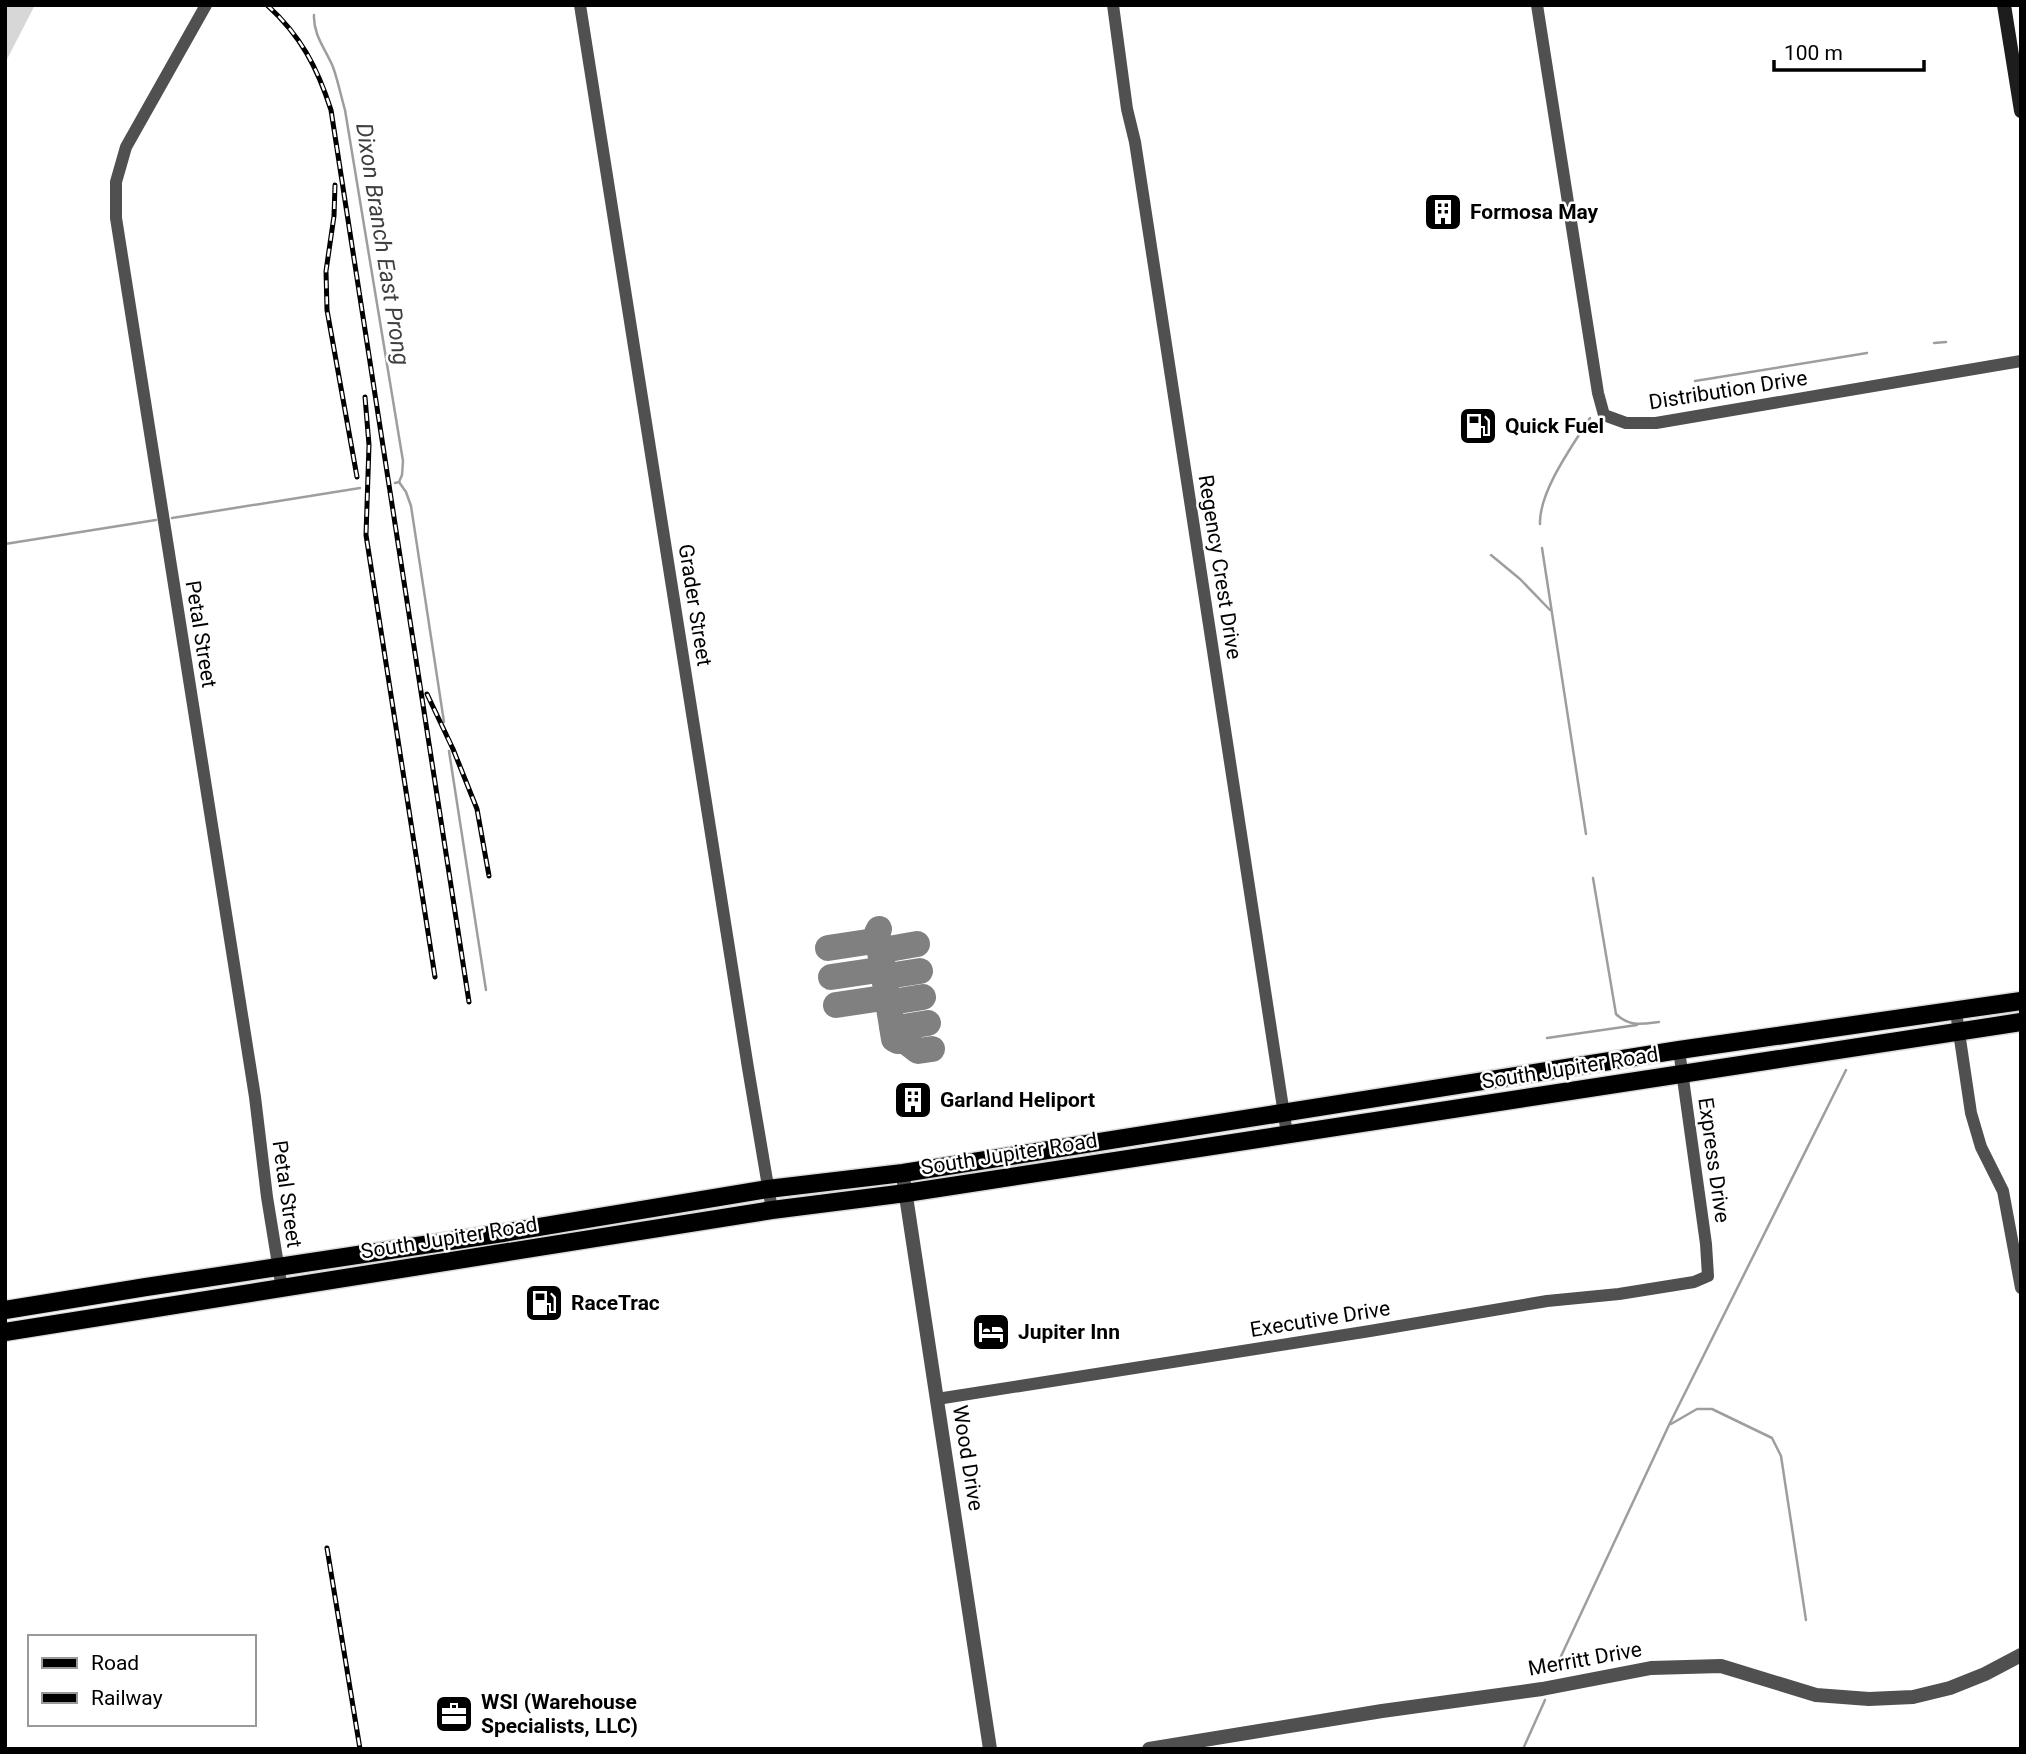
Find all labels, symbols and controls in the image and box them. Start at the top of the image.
scale bar [1774,28,1924,72]
text: 100 m [1784,41,1843,65]
water label: Dixon Branch East Prong [350,121,415,367]
building icon: Formosa May [1422,191,1464,233]
place label: Formosa May [1470,200,1599,224]
street label: Distribution Drive [1647,366,1809,414]
fuel station icon: Quick Fuel [1457,405,1499,447]
place label: Quick Fuel [1505,414,1604,438]
street label: Regency Crest Drive [1194,473,1246,661]
street label: Grader Street [674,542,717,668]
street label: Petal Street [181,579,221,689]
street label: South Jupiter Road [1480,1042,1660,1094]
building icon: Garland Heliport [892,1079,934,1121]
place label: Garland Heliport [940,1088,1095,1112]
street label: Express Drive [1693,1096,1735,1224]
street label: South Jupiter Road [919,1128,1099,1180]
street label: Petal Street [268,1139,306,1249]
street label: South Jupiter Road [359,1212,539,1264]
fuel station icon: RaceTrac [523,1282,565,1324]
place label: RaceTrac [571,1291,660,1315]
street label: Executive Drive [1248,1296,1392,1342]
hotel icon: Jupiter Inn [970,1311,1012,1353]
place label: Jupiter Inn [1018,1320,1120,1344]
street label: Wood Drive [948,1404,988,1512]
legend [28,1635,256,1726]
street label: Merritt Drive [1526,1637,1644,1681]
text: Road [91,1651,139,1675]
text: Railway [91,1686,163,1710]
place label: WSI (Warehouse Specialists, LLC) [481,1690,638,1738]
office icon: WSI (Warehouse Specialists, LLC) [433,1693,475,1735]

